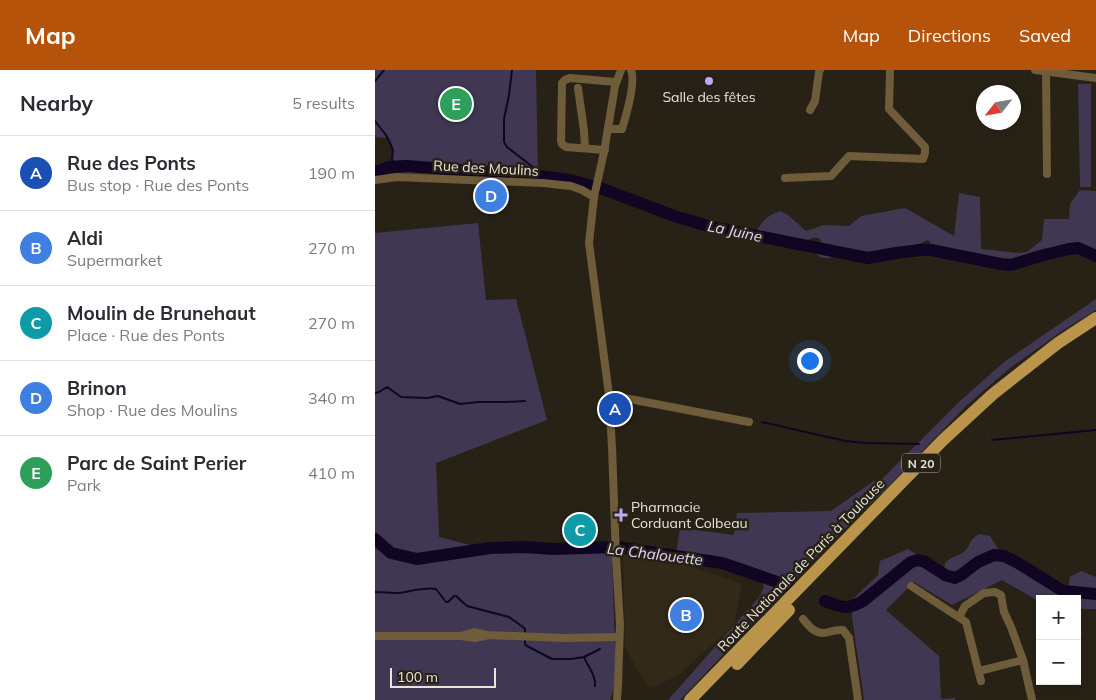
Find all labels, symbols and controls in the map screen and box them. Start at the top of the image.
text: Map [25,20,76,50]
text: Map [843,24,880,47]
text: Directions [908,24,991,47]
text: Saved [1019,24,1071,47]
marker: Salle des fêtes [703,75,715,87]
pin: E [440,85,472,123]
north arrow [976,85,1021,130]
place label: Salle des fêtes [662,88,756,106]
text: Nearby [20,90,93,116]
text: 5 results [292,93,355,113]
text: Rue des Ponts [67,151,196,175]
street label: Rue des Moulins [433,156,539,180]
text: A [30,163,42,183]
text: 190 m [308,163,355,183]
text: Bus stop · Rue des Ponts [67,175,249,195]
pin: D [475,177,507,215]
water label: La Juine [706,216,764,246]
text: Aldi [67,226,103,250]
text: B [30,238,42,258]
text: 270 m [308,238,355,258]
text: Supermarket [67,250,162,270]
text: Moulin de Brunehaut [67,301,256,325]
text: C [31,313,41,333]
text: 270 m [308,313,355,333]
text: Place · Rue des Ponts [67,325,225,345]
your location [797,348,823,374]
text: Brinon [67,376,127,400]
text: D [30,388,42,408]
text: 340 m [308,388,355,408]
pin: A [599,390,631,428]
text: Shop · Rue des Moulins [67,400,238,420]
text: Parc de Saint Perier [67,451,246,475]
road number: N 20 [902,453,940,472]
text: E [31,463,41,483]
text: 410 m [308,463,355,483]
text: Park [67,475,101,495]
street label: Route Nationale de Paris à Toulouse [713,475,889,655]
place label: Pharmacie Corduant Colbeau [631,498,748,532]
marker: Pharmacie Corduant Colbeau [615,509,627,521]
pin: C [564,511,596,549]
water label: La Chalouette [606,539,704,569]
map controls [1036,595,1081,685]
button: + [1036,595,1081,640]
pin: B [670,596,702,634]
button: − [1036,640,1081,685]
scale bar [390,665,496,688]
text: 100 m [397,668,438,686]

